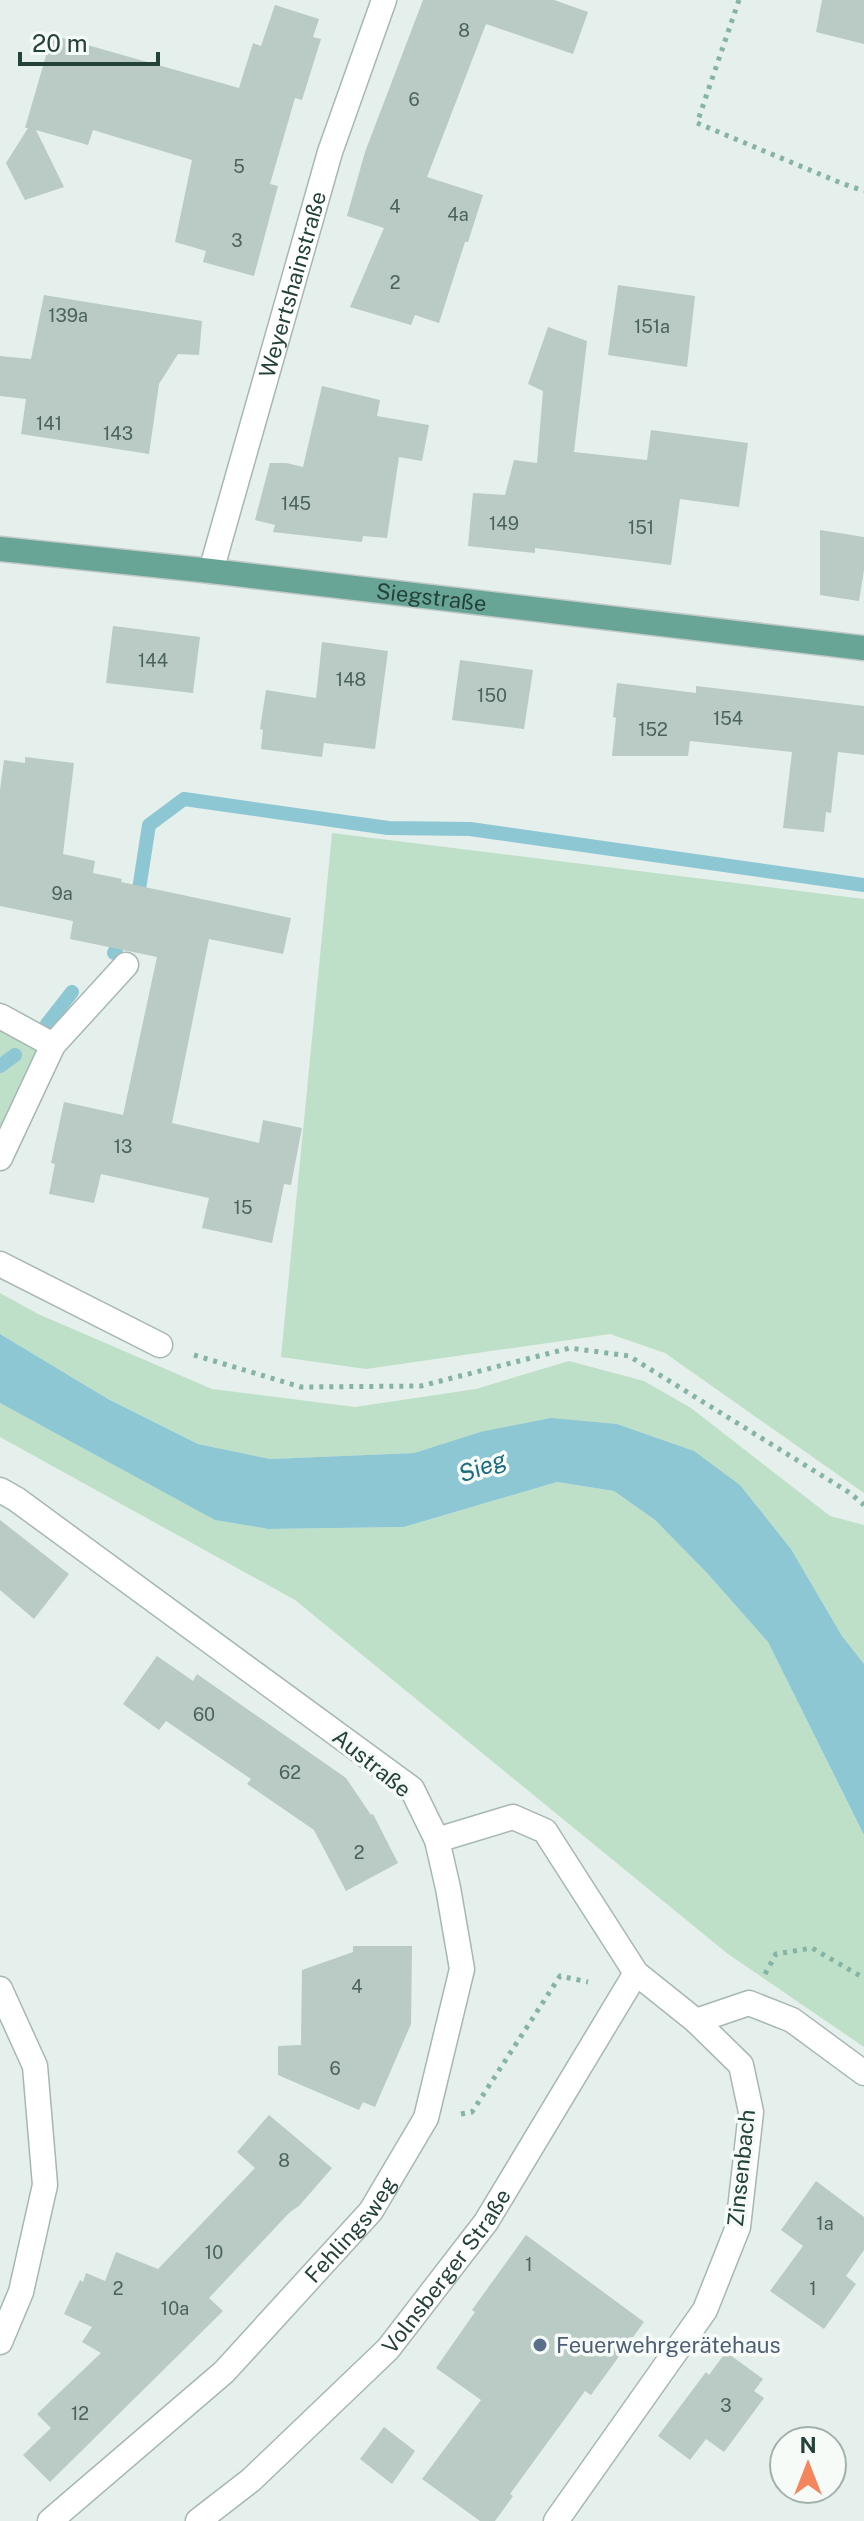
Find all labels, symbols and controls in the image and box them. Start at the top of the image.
scale bar [20,16,158,66]
house number: 8 [458,20,470,41]
text: 20 m [32,29,88,57]
house number: 6 [408,89,420,110]
house number: 5 [233,156,245,177]
street label: Weyertshainstraße [254,188,331,381]
house number: 4 [389,196,401,217]
house number: 4a [447,204,469,225]
house number: 3 [231,230,243,251]
house number: 2 [390,272,400,293]
house number: 139a [48,305,88,326]
house number: 151a [634,316,670,337]
house number: 141 [36,413,62,434]
house number: 143 [103,423,133,444]
house number: 145 [281,493,311,514]
house number: 149 [489,513,519,534]
house number: 151 [628,517,654,538]
street label: Siegstraße [375,578,488,616]
house number: 144 [138,650,168,671]
house number: 148 [336,669,366,690]
house number: 150 [477,685,507,706]
house number: 154 [713,708,743,729]
house number: 152 [638,719,668,740]
house number: 9a [51,883,73,904]
house number: 13 [114,1136,132,1157]
house number: 15 [234,1197,252,1218]
water label: Sieg [454,1444,510,1488]
house number: 60 [193,1704,215,1725]
street label: Austraße [328,1723,416,1803]
house number: 62 [279,1762,301,1783]
house number: 2 [354,1842,364,1863]
house number: 4 [351,1976,363,1997]
house number: 6 [329,2058,341,2079]
street label: Zinsenbach [722,2108,760,2228]
house number: 8 [278,2150,290,2171]
street label: Fehlingsweg [299,2172,402,2288]
street label: Volnsberger Straße [376,2184,516,2359]
house number: 1a [816,2213,834,2234]
house number: 10 [205,2242,223,2263]
house number: 1 [525,2254,533,2275]
house number: 2 [113,2278,123,2299]
house number: 1 [809,2278,817,2299]
house number: 10a [161,2298,189,2319]
place label: Feuerwehrgerätehaus [556,2332,781,2358]
marker: Feuerwehrgerätehaus [531,2336,549,2354]
house number: 3 [720,2395,732,2416]
house number: 12 [71,2403,89,2424]
north arrow [768,2425,848,2505]
text: N [799,2432,817,2458]

